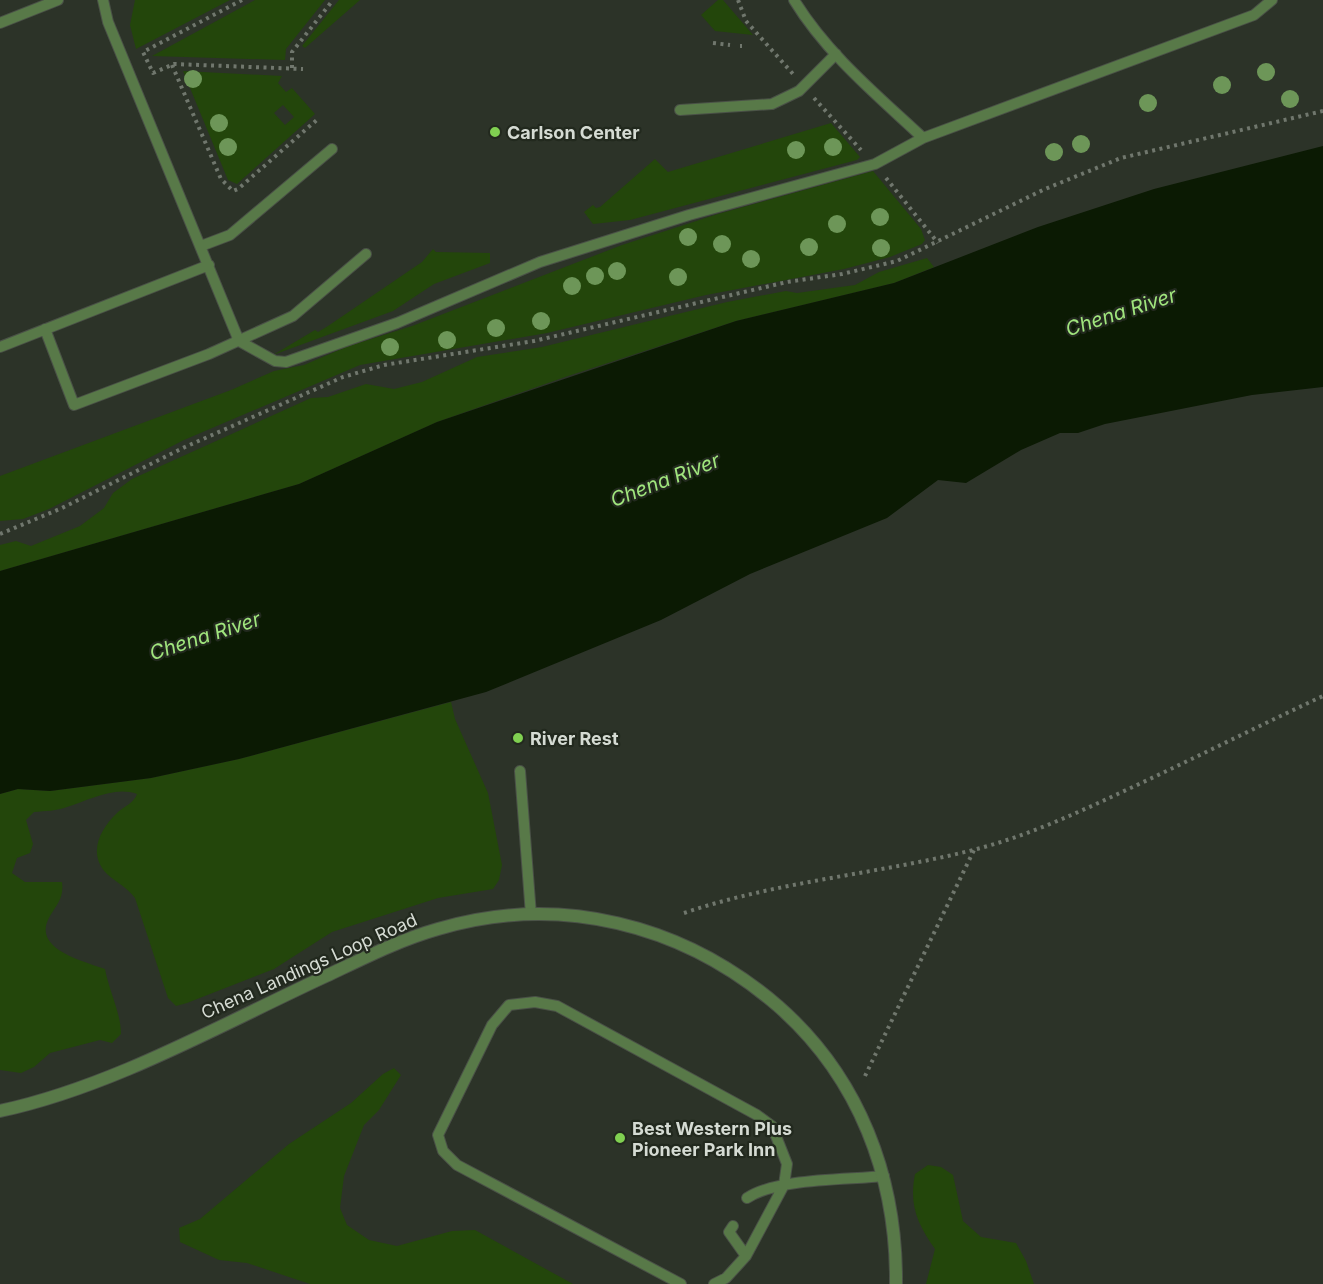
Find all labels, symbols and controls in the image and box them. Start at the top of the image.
place label: Carlson Center [507,122,640,143]
marker: Carlson Center [488,125,502,139]
water label: Chena River [1062,283,1180,341]
water label: Chena River [607,448,724,512]
water label: Chena River [146,607,264,665]
place label: River Rest [530,728,619,749]
marker: River Rest [511,731,525,745]
street label: Chena Landings Loop Road [198,909,420,1023]
place label: Best Western Plus Pioneer Park Inn [632,1118,792,1160]
marker: Best Western Plus Pioneer Park Inn [613,1131,627,1145]

